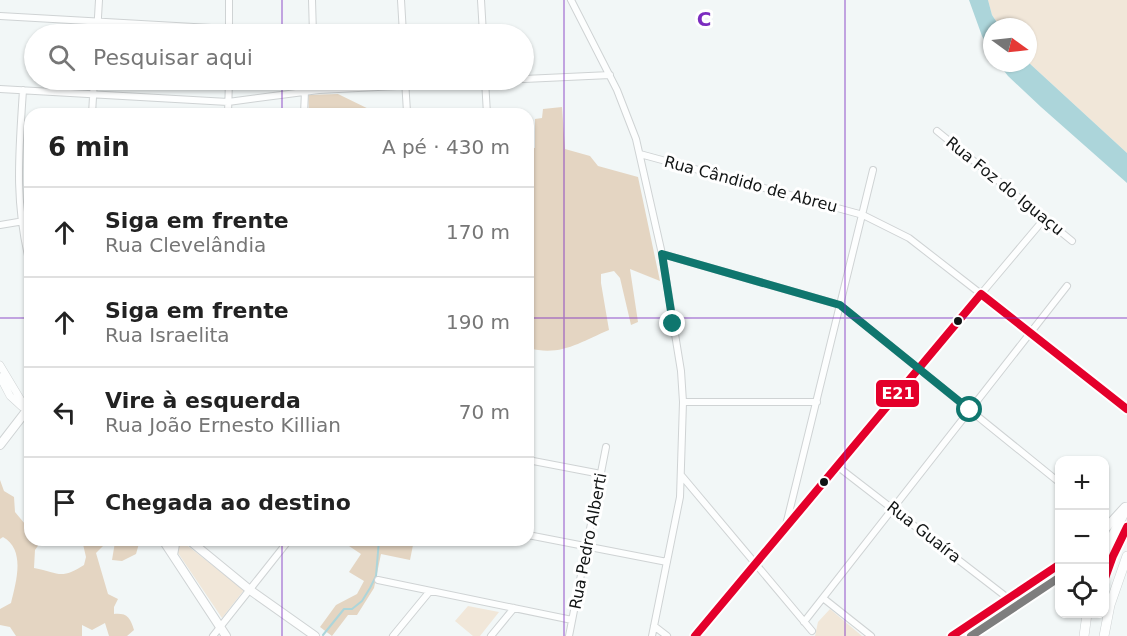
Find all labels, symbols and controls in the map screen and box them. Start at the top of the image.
text: C [697,7,711,31]
north arrow [983,18,1037,72]
search box [24,24,534,90]
icon: search [45,41,78,74]
text: Pesquisar aqui [93,45,253,70]
text: 6 min [48,132,130,162]
street label: Rua Foz do Iguaçu [942,133,1068,239]
text: A pé · 430 m [382,135,510,159]
street label: Rua Cândido de Abreu [662,152,840,216]
text: Siga em frente [105,208,289,233]
icon: ahead [48,216,81,249]
text: 170 m [446,220,510,244]
text: Rua Clevelândia [105,233,266,257]
text: Siga em frente [105,298,289,323]
icon: ahead [48,306,81,339]
text: 190 m [446,310,510,334]
route end [659,310,685,336]
unlabelled marker [952,315,964,327]
text: Rua Israelita [105,323,230,347]
line badge: E21 [875,379,920,408]
text: E21 [881,384,915,403]
text: Vire à esquerda [105,388,301,413]
icon: left [48,396,81,429]
route start [956,396,982,422]
text: 70 m [459,400,510,424]
text: Rua João Ernesto Killian [105,413,341,437]
map controls [1055,456,1109,618]
button: + [1055,456,1109,510]
street label: Rua Pedro Alberti [565,471,611,611]
unlabelled marker [818,476,830,488]
icon: arrive [48,486,81,519]
text: Chegada ao destino [105,490,351,515]
street label: Rua Guaíra [883,497,965,567]
button: − [1055,510,1109,564]
button: locate [1055,564,1109,618]

